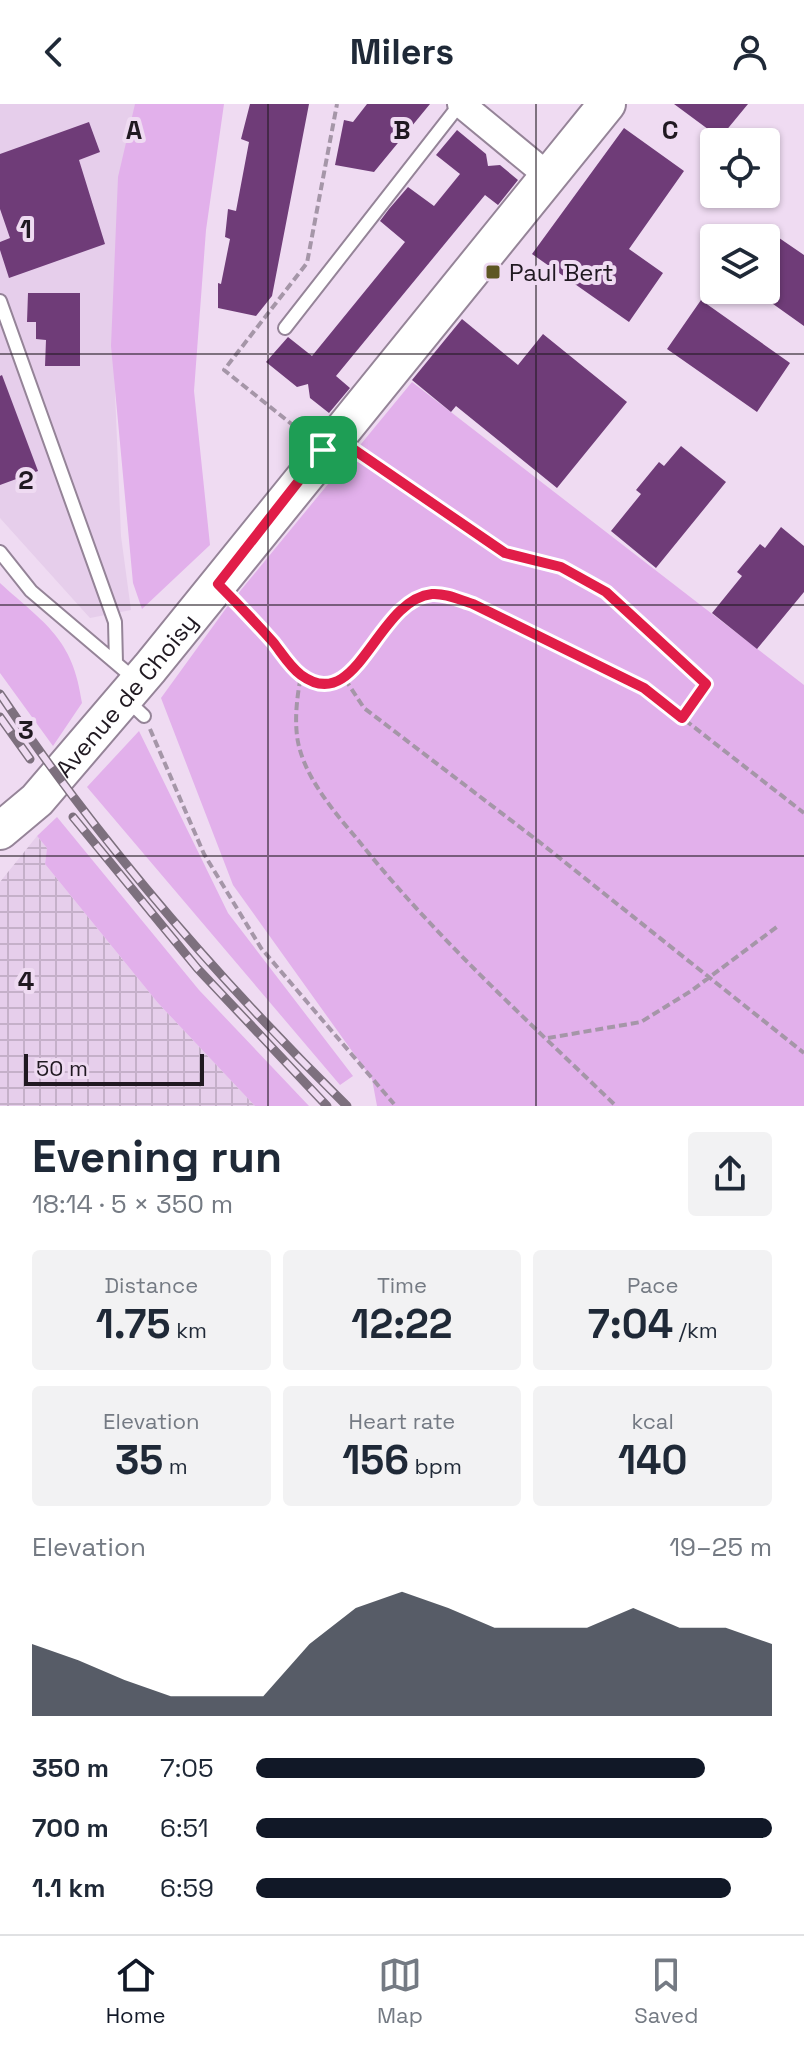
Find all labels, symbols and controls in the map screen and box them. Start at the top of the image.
text: Milers [350,29,454,75]
icon: back [32,30,76,74]
icon: person [728,30,772,74]
text: A [126,113,143,147]
text: B [393,113,411,147]
text: C [662,113,678,147]
map controls [700,128,780,304]
button: locate [700,128,780,208]
text: 1 [20,212,32,246]
button: layers [700,224,780,304]
place label: Paul Bert [509,257,614,288]
marker: Paul Bert [484,263,502,281]
pin [289,416,357,484]
icon: arrive [301,428,345,472]
text: 2 [18,463,34,497]
street label: Avenue de Choisy [48,607,204,783]
text: 3 [18,713,34,747]
text: 4 [18,964,34,998]
scale bar [24,1050,204,1086]
text: 50 m [36,1054,88,1082]
text: Evening run [32,1129,282,1185]
button: share [688,1132,772,1216]
text: 18:14 · 5 × 350 m [32,1187,233,1221]
text: Distance [104,1271,198,1299]
text: Time [377,1271,427,1299]
text: Pace [627,1271,678,1299]
text: 1.75 [96,1299,171,1350]
text: 12:22 [351,1299,453,1350]
text: 7:04 [588,1299,673,1350]
text: km [171,1316,207,1344]
text: /km [673,1316,718,1344]
text: Elevation [103,1407,200,1435]
text: Heart rate [349,1407,455,1435]
text: kcal [631,1407,674,1435]
text: 35 [115,1435,163,1486]
text: 156 [342,1435,409,1486]
text: 140 [618,1435,687,1486]
text: m [163,1452,188,1480]
text: bpm [409,1452,462,1480]
text: Elevation [32,1530,146,1564]
text: 19–25 m [669,1530,772,1564]
text: 350 m [32,1751,109,1785]
text: 7:05 [160,1751,213,1785]
text: 700 m [32,1811,109,1845]
text: 6:51 [160,1811,209,1845]
text: 1.1 km [32,1871,105,1905]
text: 6:59 [160,1871,214,1905]
tab: Home [106,1953,166,2029]
tab: Map [377,1953,423,2029]
tab: Saved [634,1953,698,2029]

